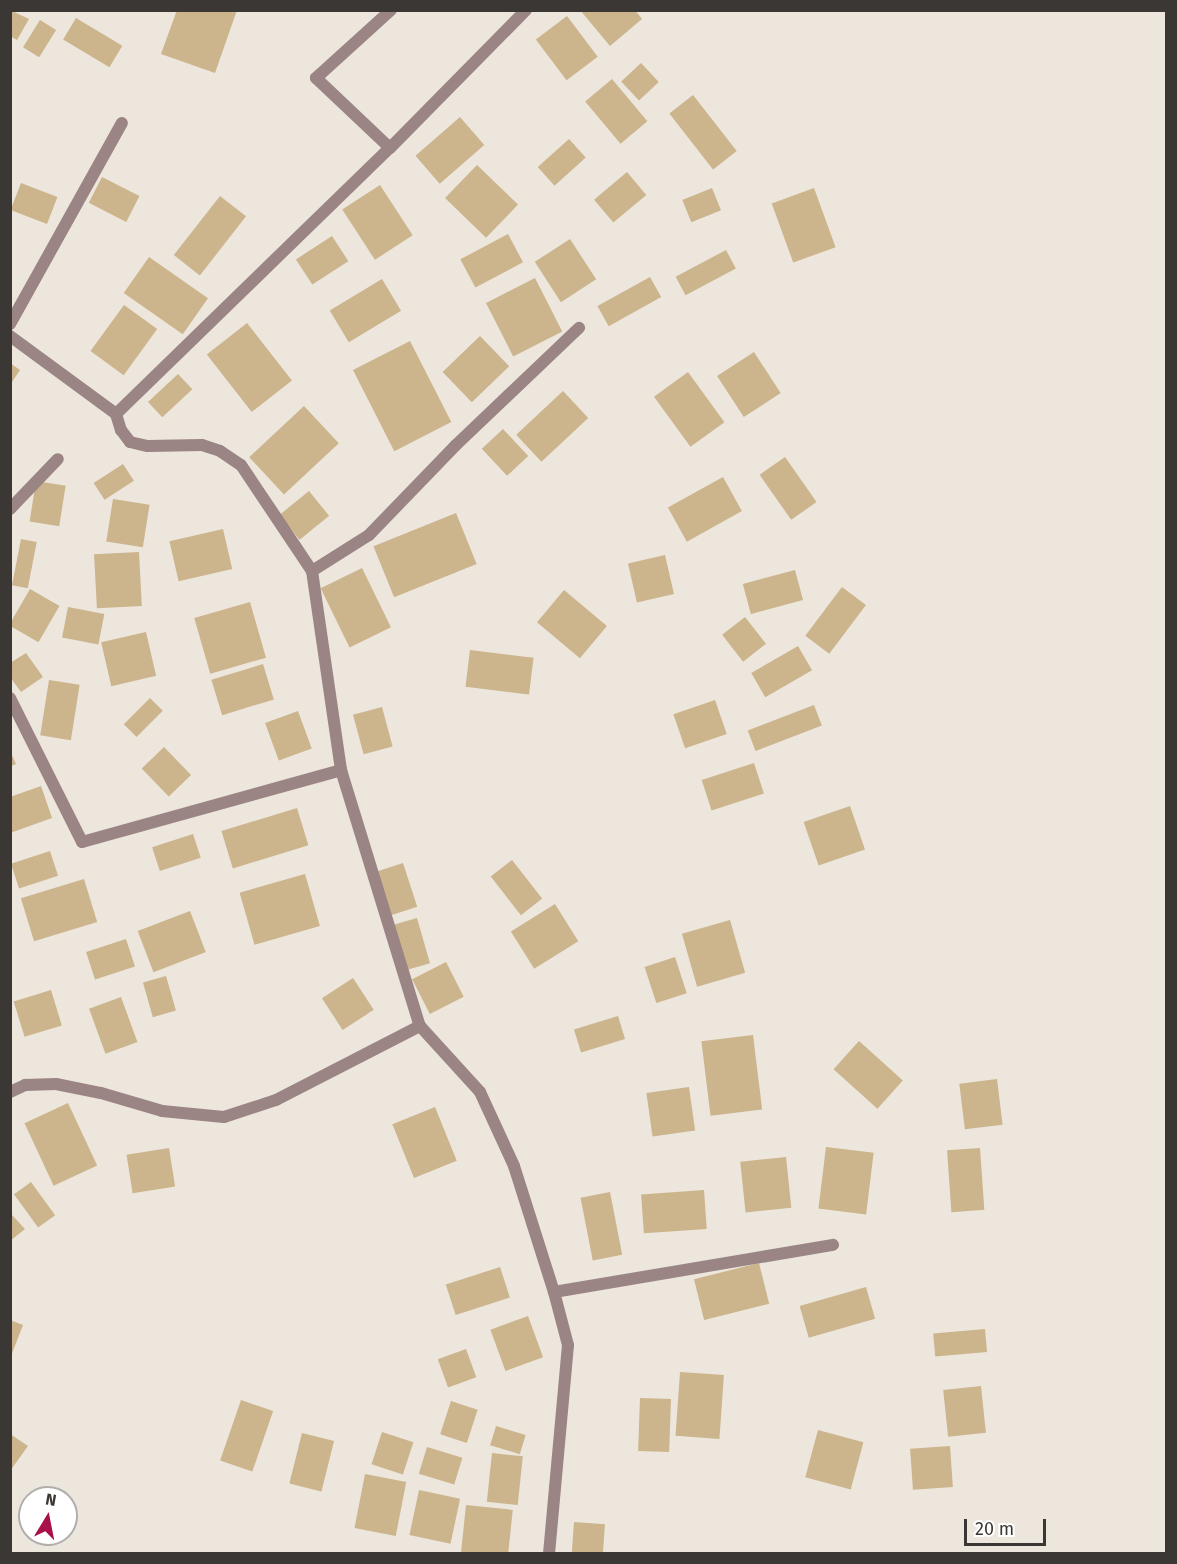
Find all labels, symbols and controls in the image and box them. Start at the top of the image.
north arrow [18,1486,78,1546]
text: N [44,1489,58,1510]
scale bar [967,1507,1050,1545]
text: 20 m [975,1518,1014,1540]

